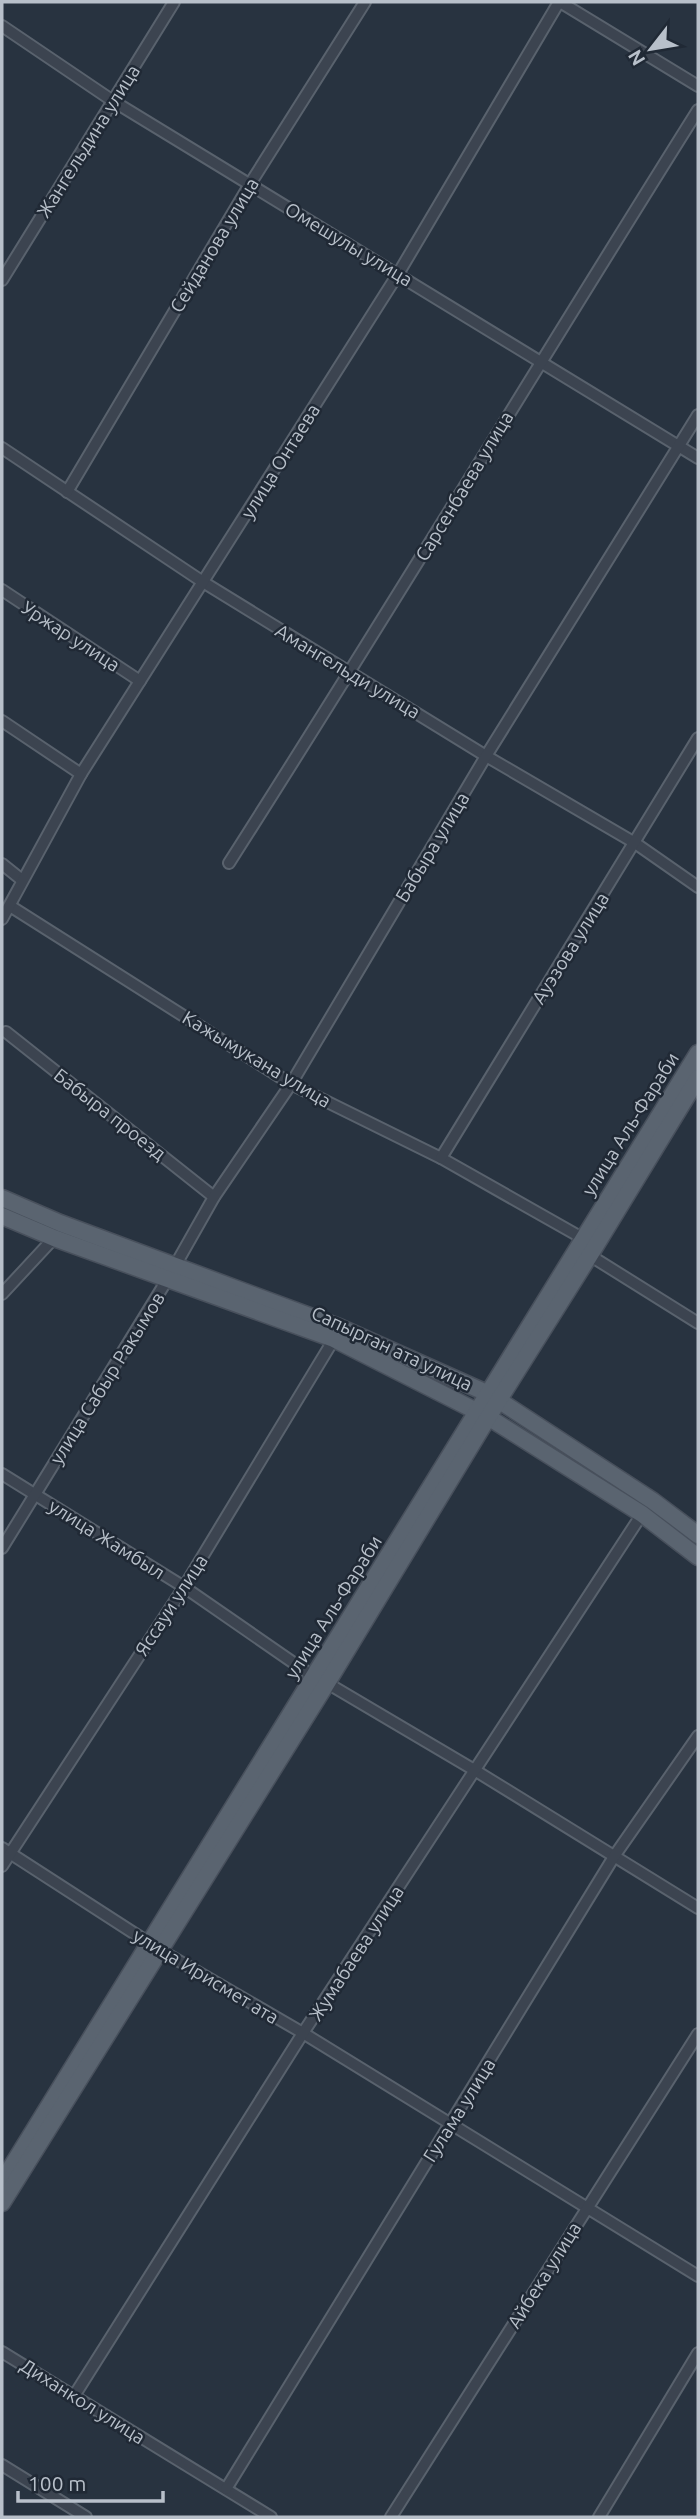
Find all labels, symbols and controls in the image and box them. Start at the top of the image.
north arrow [616,14,686,84]
text: N [623,46,650,70]
street label: Жангельдина улица [32,61,144,221]
street label: Сейданова улица [165,174,263,316]
street label: Омешулы улица [281,197,417,291]
street label: улица Онтаева [236,400,324,522]
street label: Сарсенбаева улица [411,407,517,565]
street label: Уржар улица [18,596,124,676]
street label: Амангельди улица [272,619,424,723]
street label: Бабыра улица [391,788,473,906]
street label: Ауэзова улица [527,888,613,1008]
street label: Кажымукана улица [179,1006,335,1112]
street label: улица Аль-Фараби [577,1048,683,1200]
street label: Бабыра проезд [50,1064,170,1164]
street label: улица Сабыр Ракымов [45,1288,169,1468]
street label: Сапырган ата улица [308,1301,476,1395]
street label: улица Жамбыл [45,1495,169,1583]
street label: улица Аль-Фараби [280,1531,386,1683]
street label: Яссауи улица [130,1550,212,1660]
street label: Жумабаева улица [304,1881,408,2025]
street label: улица Ирисмет ата [129,1924,283,2028]
street label: Гулама улица [418,2054,500,2166]
street label: Айбека улица [503,2218,585,2332]
street label: Диханкол улица [17,2354,149,2448]
scale bar [18,2460,163,2504]
text: 100 m [28,2471,86,2495]

